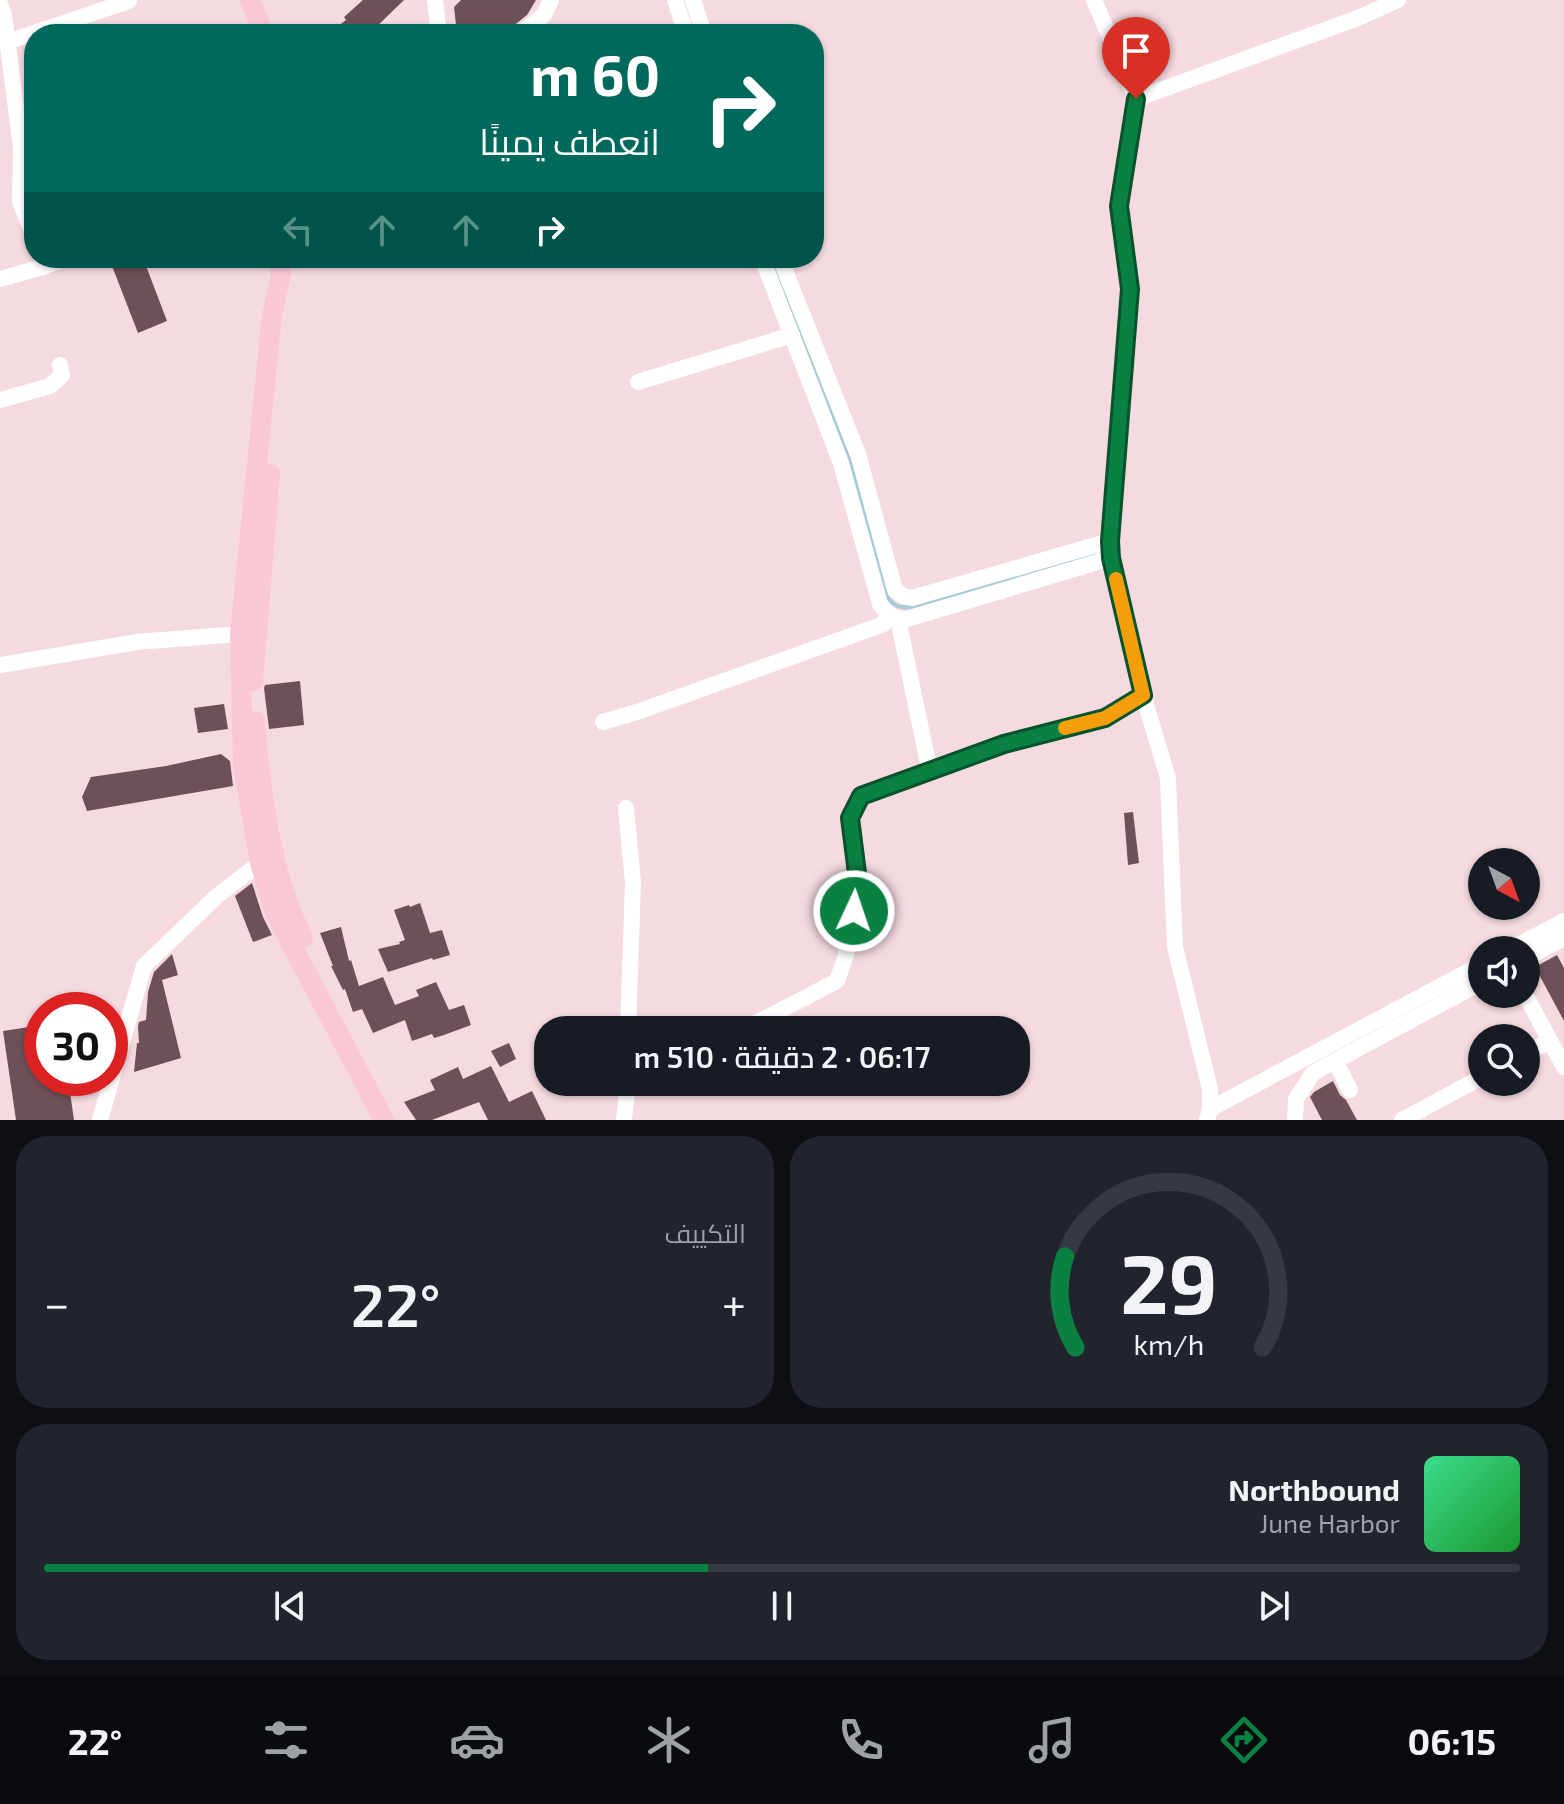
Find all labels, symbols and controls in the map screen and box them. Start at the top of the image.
pin [1102,17,1170,99]
icon: arrive [1114,29,1158,73]
text: 60 m [530,40,660,107]
icon: right [688,56,792,160]
text: انعطف يمينًا [479,119,660,162]
icon: left [276,208,320,252]
icon: ahead [360,208,404,252]
icon: ahead [444,208,488,252]
icon: right [528,208,572,252]
north arrow [1468,848,1540,920]
map controls [1468,848,1540,1096]
position arrow [812,869,896,953]
button: sound [1468,936,1540,1008]
speed limit sign: 30 [24,992,128,1096]
button: search [1468,1024,1540,1096]
text: 06:17 · 2 دقيقة · 510 m [634,1038,930,1074]
text: التكييف [664,1217,746,1248]
text: 29 [1120,1231,1218,1331]
text: 22° [351,1267,441,1339]
text: − [44,1276,70,1329]
text: + [722,1276,746,1329]
text: km/h [1134,1326,1204,1361]
text: Northbound [1228,1471,1400,1507]
text: June Harbor [1259,1507,1400,1538]
icon: previous [268,1584,312,1628]
icon: pause [760,1584,804,1628]
icon: next [1252,1584,1296,1628]
icon: filters [258,1712,314,1768]
icon: car [449,1712,505,1768]
icon: climate [641,1712,697,1768]
icon: phone [833,1712,889,1768]
icon: music [1024,1712,1080,1768]
icon: directions [1216,1712,1272,1768]
text: 22° [68,1719,122,1762]
text: 06:15 [1408,1719,1496,1762]

